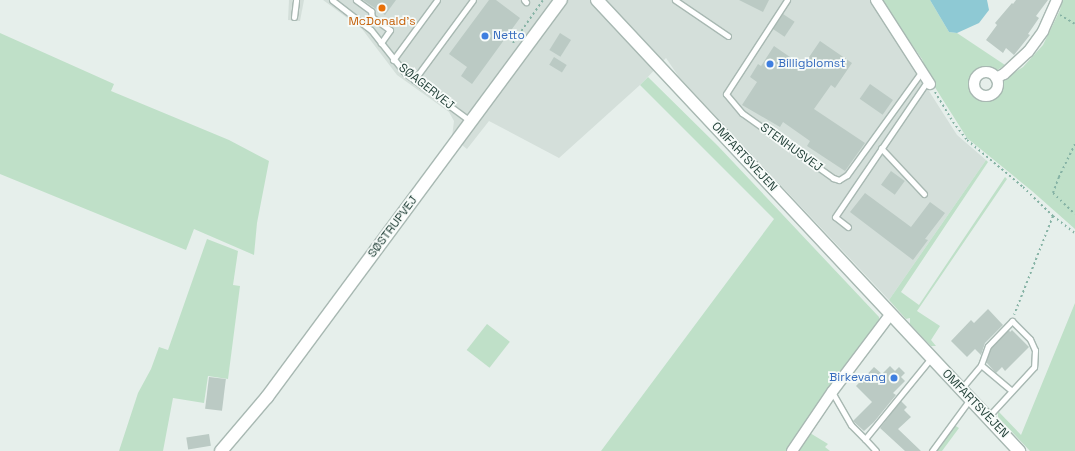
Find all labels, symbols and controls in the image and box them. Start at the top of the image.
marker: McDonald's [377,3,387,13]
place label: McDonald's [348,15,416,29]
place label: Netto [493,29,525,43]
marker: Netto [480,31,490,41]
place label: Billigblomst [778,57,846,71]
marker: Billigblomst [765,59,775,69]
street label: SØAGERVEJ [396,61,456,113]
street label: OMFARTSVEJEN [708,119,780,195]
street label: STENHUSVEJ [757,121,825,175]
street label: SØSTRUPVEJ [365,193,421,261]
street label: OMFARTSVEJEN [939,367,1011,441]
place label: Birkevang [829,371,886,385]
marker: Birkevang [889,373,899,383]

